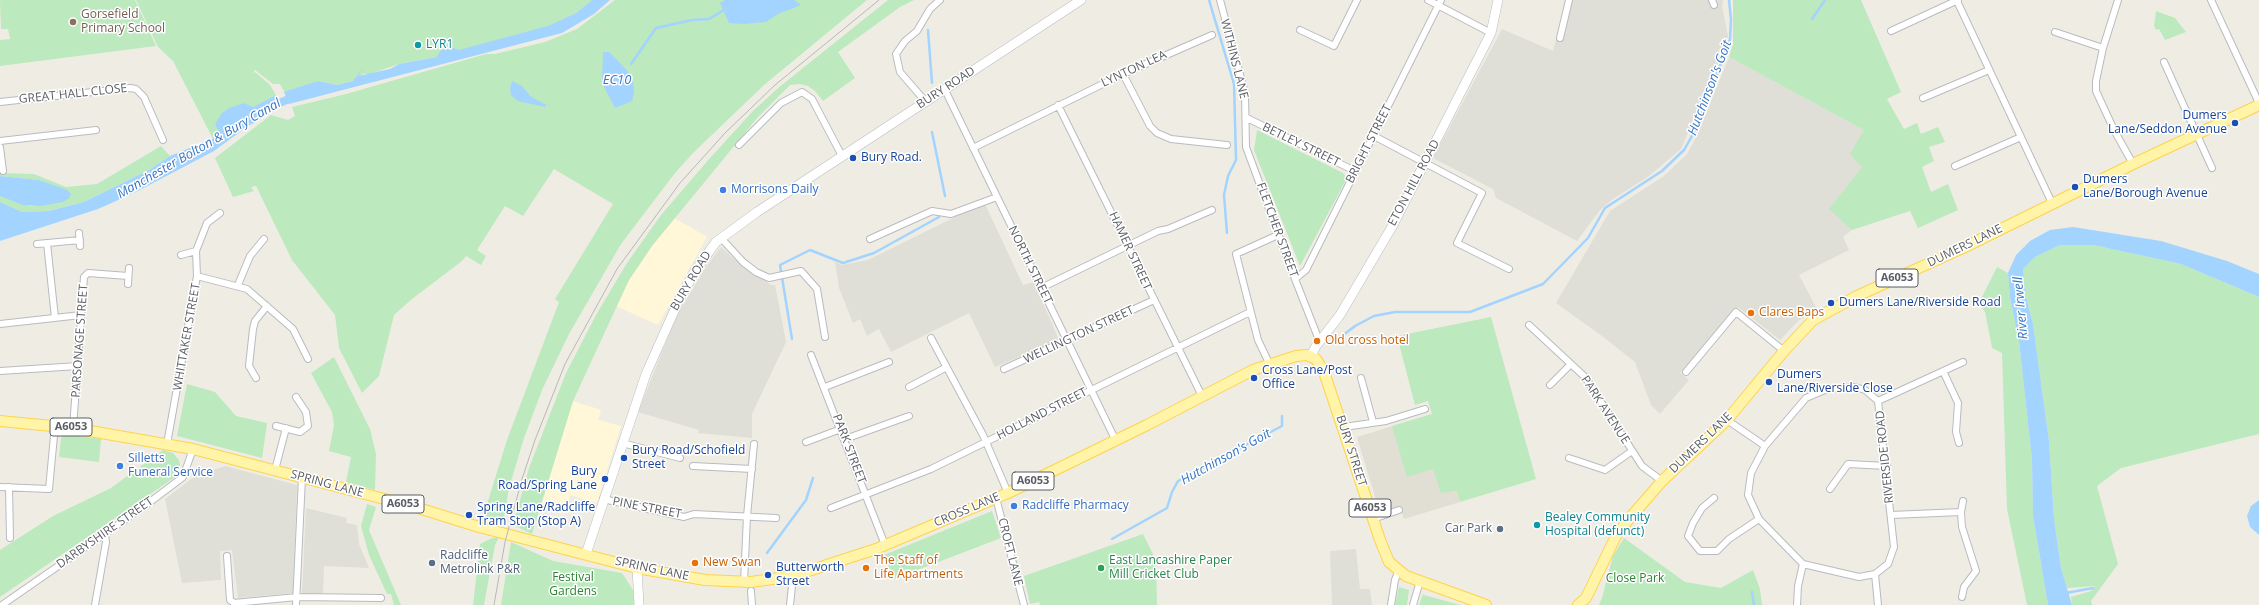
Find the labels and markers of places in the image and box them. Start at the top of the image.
place label: Gorsefield Primary School [81,8,165,36]
marker: Gorsefield Primary School [68,17,78,27]
place label: LYR1 [426,38,453,52]
marker: LYR1 [413,40,423,50]
place label: Dumers Lane/Seddon Avenue [2108,109,2227,137]
marker: Dumers Lane/Seddon Avenue [2230,118,2240,128]
place label: Bury Road. [861,151,922,165]
marker: Bury Road. [848,153,858,163]
place label: Dumers Lane/Borough Avenue [2083,173,2208,201]
marker: Dumers Lane/Borough Avenue [2070,182,2080,192]
place label: Morrisons Daily [731,183,818,197]
marker: Morrisons Daily [718,185,728,195]
place label: Dumers Lane/Riverside Road [1839,296,2001,310]
marker: Dumers Lane/Riverside Road [1826,298,1836,308]
place label: Clares Baps [1759,306,1824,320]
marker: Clares Baps [1746,308,1756,318]
place label: Old cross hotel [1325,334,1409,348]
marker: Old cross hotel [1312,336,1322,346]
place label: Cross Lane/Post Office [1262,364,1352,392]
place label: Dumers Lane/Riverside Close [1777,368,1893,396]
marker: Cross Lane/Post Office [1249,373,1259,383]
marker: Dumers Lane/Riverside Close [1764,377,1774,387]
place label: Bury Road/Schofield Street [632,444,745,472]
place label: Silletts Funeral Service [128,452,213,480]
marker: Bury Road/Schofield Street [619,453,629,463]
marker: Silletts Funeral Service [115,461,125,471]
place label: Bury Road/Spring Lane [498,465,597,493]
marker: Bury Road/Spring Lane [600,474,610,484]
place label: Radcliffe Pharmacy [1022,499,1129,513]
place label: Spring Lane/Radcliffe Tram Stop (Stop A) [477,501,595,529]
marker: Radcliffe Pharmacy [1009,501,1019,511]
marker: Spring Lane/Radcliffe Tram Stop (Stop A) [464,510,474,520]
place label: Bealey Community Hospital (defunct) [1545,511,1650,539]
marker: Bealey Community Hospital (defunct) [1532,520,1542,530]
place label: Car Park [1445,522,1492,536]
marker: Car Park [1495,524,1505,534]
place label: Radcliffe Metrolink P&R [440,549,520,577]
place label: The Staff of Life Apartments [874,554,963,582]
place label: East Lancashire Paper Mill Cricket Club [1109,554,1232,582]
place label: New Swan [703,556,761,570]
marker: Radcliffe Metrolink P&R [427,558,437,568]
marker: New Swan [690,558,700,568]
place label: Butterworth Street [776,561,844,589]
marker: The Staff of Life Apartments [861,563,871,573]
marker: East Lancashire Paper Mill Cricket Club [1096,563,1106,573]
marker: Butterworth Street [763,570,773,580]

